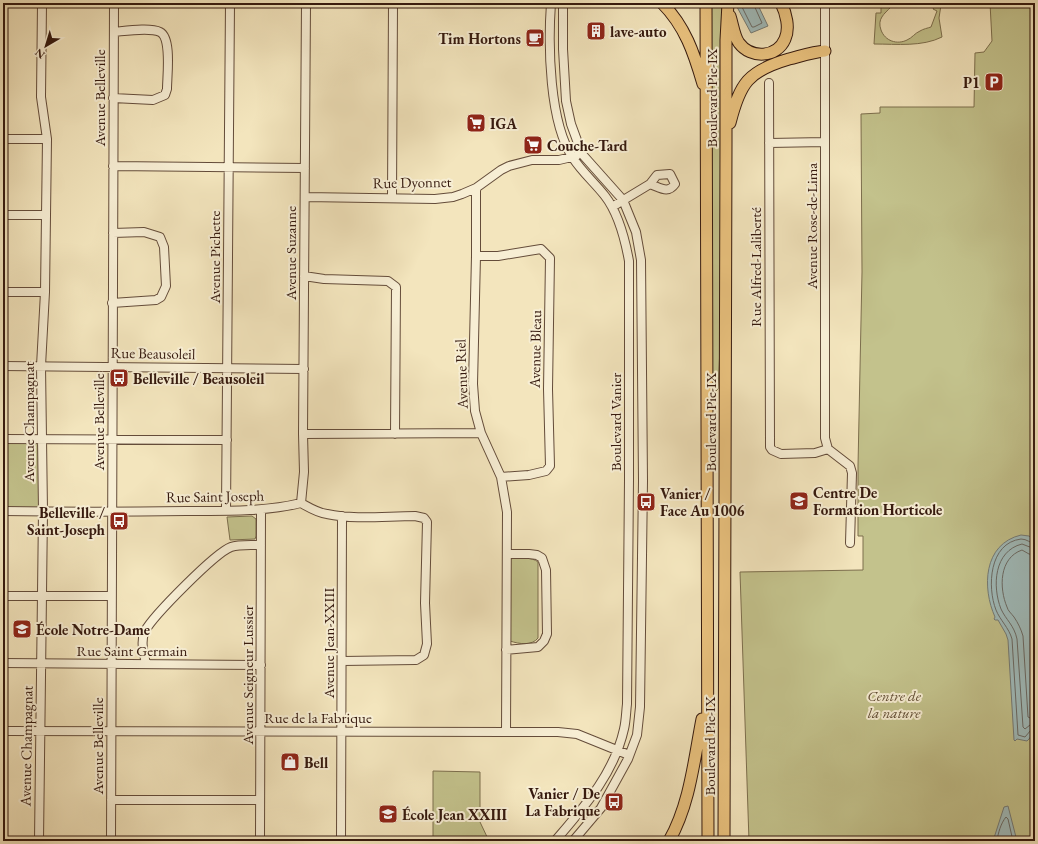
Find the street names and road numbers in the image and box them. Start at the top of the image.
street label: Boulevard Pie-IX [702,48,721,148]
street label: Avenue Belleville [90,49,109,148]
street label: Avenue Rose-de-Lima [802,163,821,290]
street label: Rue Dyonnet [372,172,452,192]
street label: Avenue Suzanne [281,206,300,301]
street label: Rue Alfred-Laliberté [746,207,765,327]
street label: Avenue Pichette [205,210,224,304]
street label: Avenue Bleau [525,310,545,389]
street label: Avenue Riel [450,338,472,410]
street label: Rue Beausoleil [110,343,196,363]
street label: Avenue Champagnat [19,361,38,483]
street label: Boulevard Pie-IX [701,372,720,472]
street label: Avenue Belleville [89,373,108,472]
street label: Boulevard Vanier [606,373,625,471]
street label: Rue Saint Joseph [166,486,265,506]
street label: Avenue Jean-XXIII [319,588,338,699]
street label: Avenue Seigneur Lussier [238,605,257,746]
street label: Rue Saint Germain [77,641,187,660]
street label: Avenue Champagnat [15,685,37,808]
street label: Boulevard Pie-IX [700,696,719,796]
street label: Avenue Belleville [88,697,107,796]
street label: Rue de la Fabrique [264,708,372,727]

